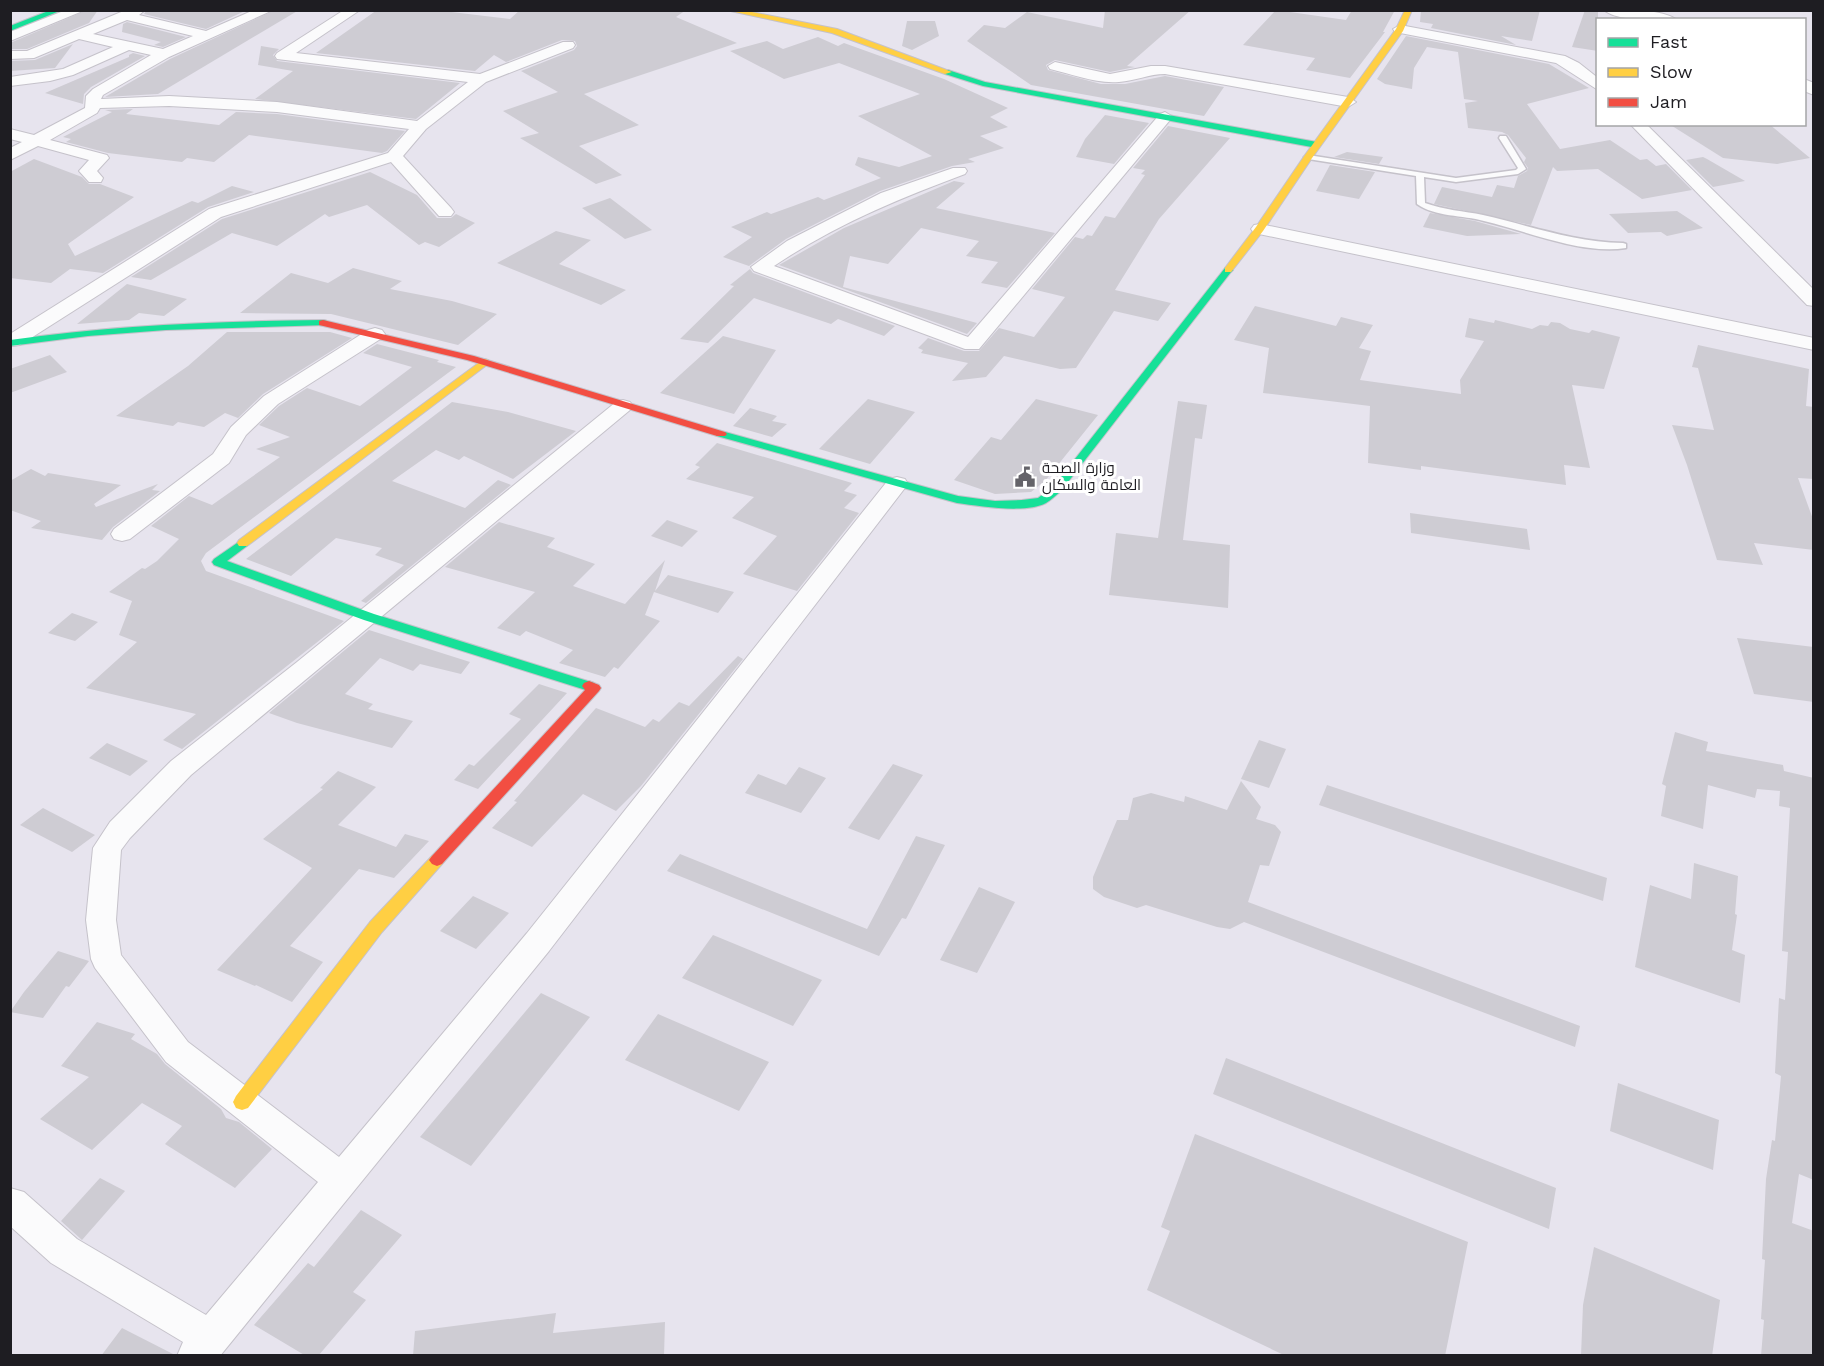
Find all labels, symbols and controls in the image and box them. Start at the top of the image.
legend [1596,18,1806,126]
text: Fast [1650,31,1688,52]
text: Slow [1650,61,1693,82]
text: Jam [1650,91,1687,112]
place label: وزارة الصحة العامة والسكان [1042,459,1141,495]
public building icon: وزارة الصحة العامة والسكان [1013,465,1037,489]

